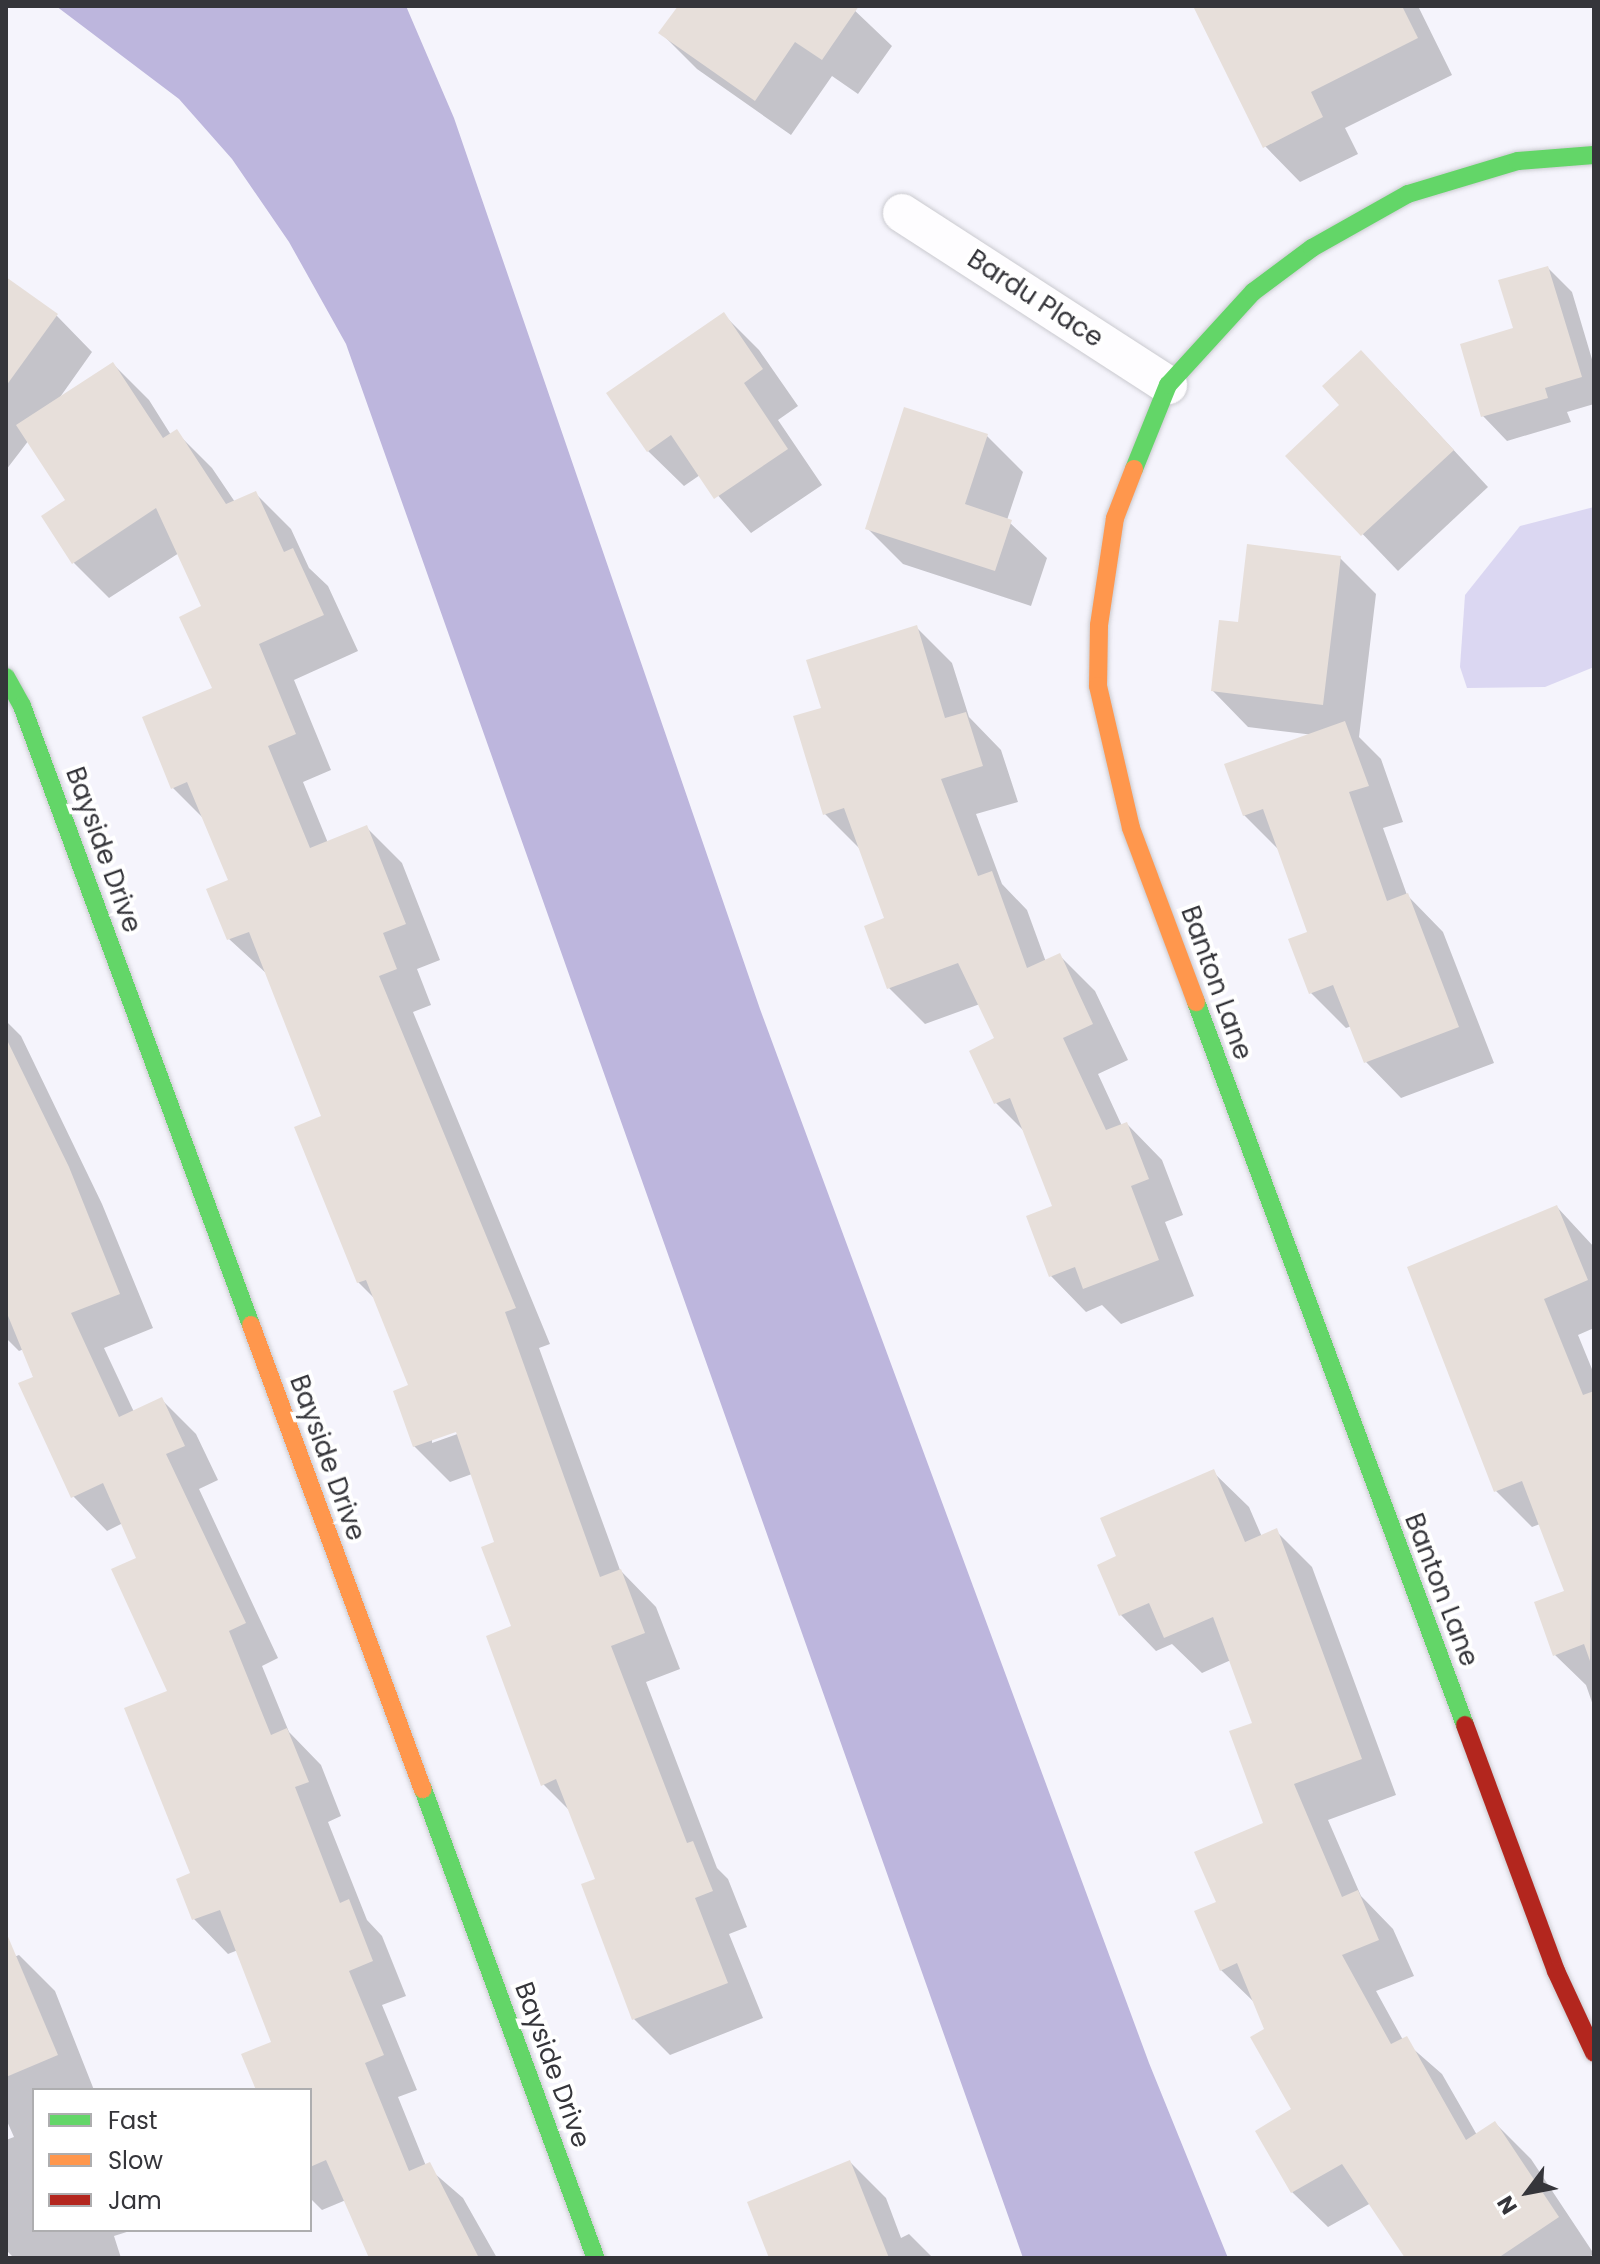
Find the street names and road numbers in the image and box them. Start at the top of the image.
street label: Bardu Place [961,244,1109,354]
street label: Bayside Drive [59,763,147,937]
street label: Banton Lane [1174,902,1258,1064]
street label: Bayside Drive [283,1371,371,1545]
street label: Banton Lane [1398,1509,1484,1671]
street label: Bayside Drive [508,1978,596,2152]

